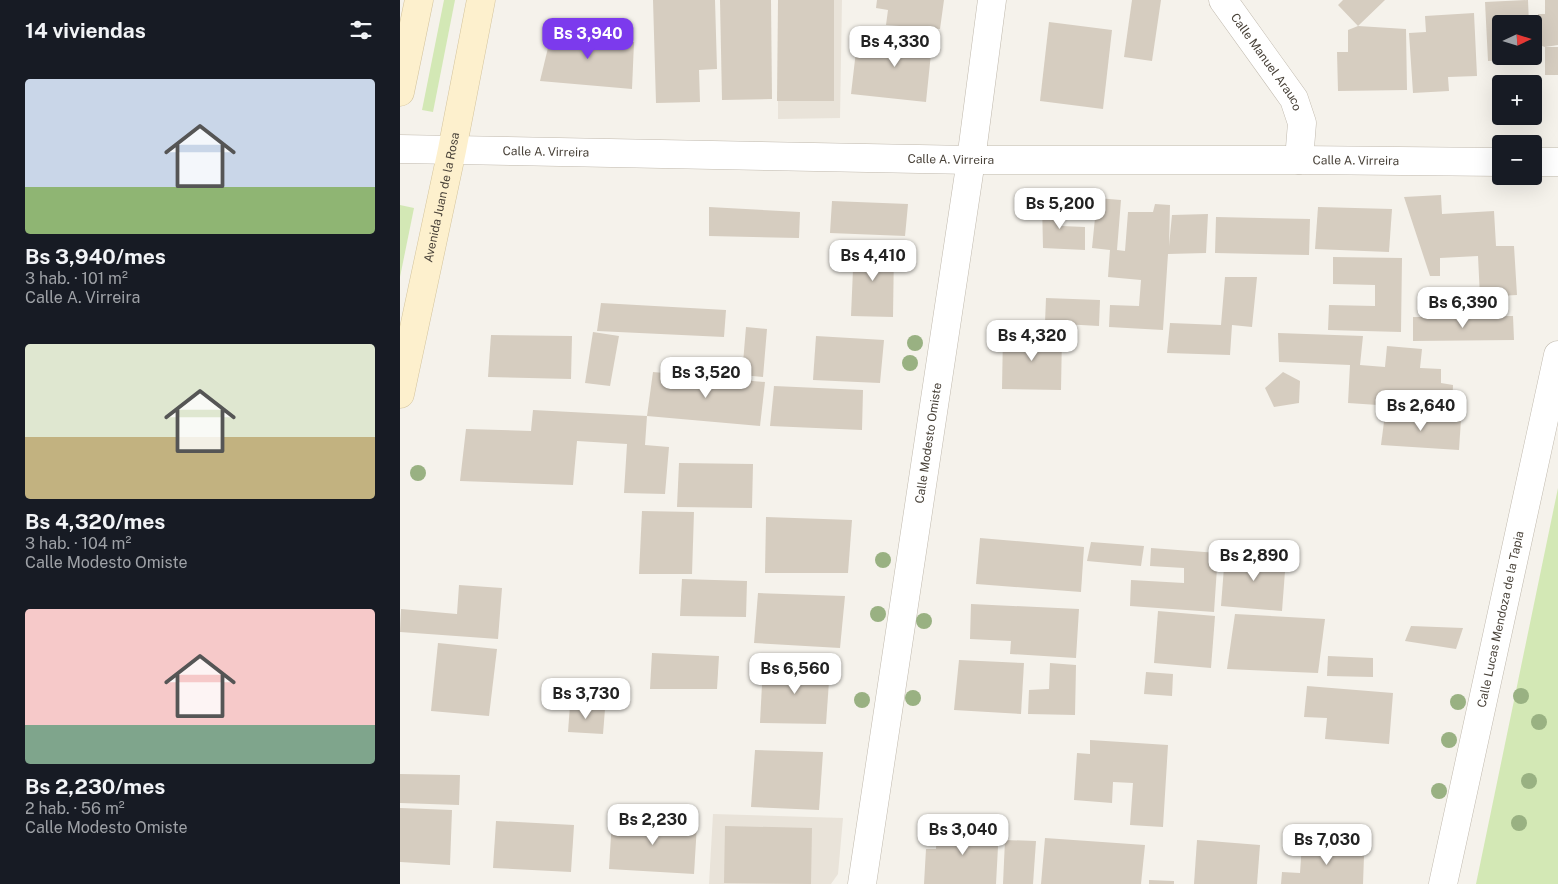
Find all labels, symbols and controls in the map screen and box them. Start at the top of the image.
street label: Calle Manuel Arauco [1228,11,1305,113]
north arrow [1492,15,1542,65]
map controls [1492,15,1542,185]
icon: filters [347,16,375,44]
text: 14 viviendas [25,18,146,43]
pin: Bs 3,940 [536,18,640,60]
text: Bs 3,940 [553,24,623,43]
pin: Bs 4,330 [843,26,947,68]
text: Bs 4,330 [860,32,930,51]
button: + [1492,75,1542,125]
icon: home [155,111,245,201]
street label: Avenida Juan de la Rosa [421,131,462,264]
button: − [1492,135,1542,185]
street label: Calle A. Virreira [503,144,589,160]
street label: Calle A. Virreira [907,152,994,167]
street label: Calle A. Virreira [1313,153,1399,168]
pin: Bs 5,200 [1008,188,1112,230]
text: Bs 5,200 [1025,194,1095,213]
pin: Bs 4,410 [821,240,925,282]
text: Bs 3,940/mes [25,244,166,269]
text: Bs 4,410 [840,246,906,265]
text: 3 hab. · 101 m² [25,269,128,288]
pin: Bs 6,390 [1411,286,1515,329]
text: Calle A. Virreira [25,288,140,307]
text: Bs 6,390 [1428,293,1498,312]
pin: Bs 4,320 [980,320,1084,362]
text: Bs 4,320 [998,326,1066,345]
pin: Bs 3,520 [654,356,758,399]
text: Bs 3,520 [671,363,741,382]
icon: home [155,376,245,466]
street label: Calle Modesto Omiste [912,381,944,504]
pin: Bs 2,640 [1369,390,1473,432]
text: Bs 2,640 [1387,396,1455,415]
text: Bs 4,320/mes [25,509,165,534]
street label: Calle Lucas Mendoza de la Tapia [1475,530,1527,709]
text: 3 hab. · 104 m² [25,534,131,553]
pin: Bs 2,890 [1202,540,1306,582]
text: Bs 2,890 [1220,546,1288,565]
text: Calle Modesto Omiste [25,553,188,572]
icon: home [155,641,245,731]
pin: Bs 6,560 [743,652,847,695]
text: Bs 6,560 [760,659,830,678]
pin: Bs 3,730 [534,678,638,720]
text: Bs 3,730 [552,684,620,703]
text: Bs 2,230/mes [25,774,165,799]
text: 2 hab. · 56 m² [25,799,125,818]
pin: Bs 2,230 [601,804,705,846]
text: Bs 2,230 [619,810,687,829]
pin: Bs 3,040 [911,814,1015,856]
text: Calle Modesto Omiste [25,818,188,837]
text: Bs 3,040 [928,820,998,839]
pin: Bs 7,030 [1275,824,1379,866]
text: Bs 7,030 [1294,830,1360,849]

